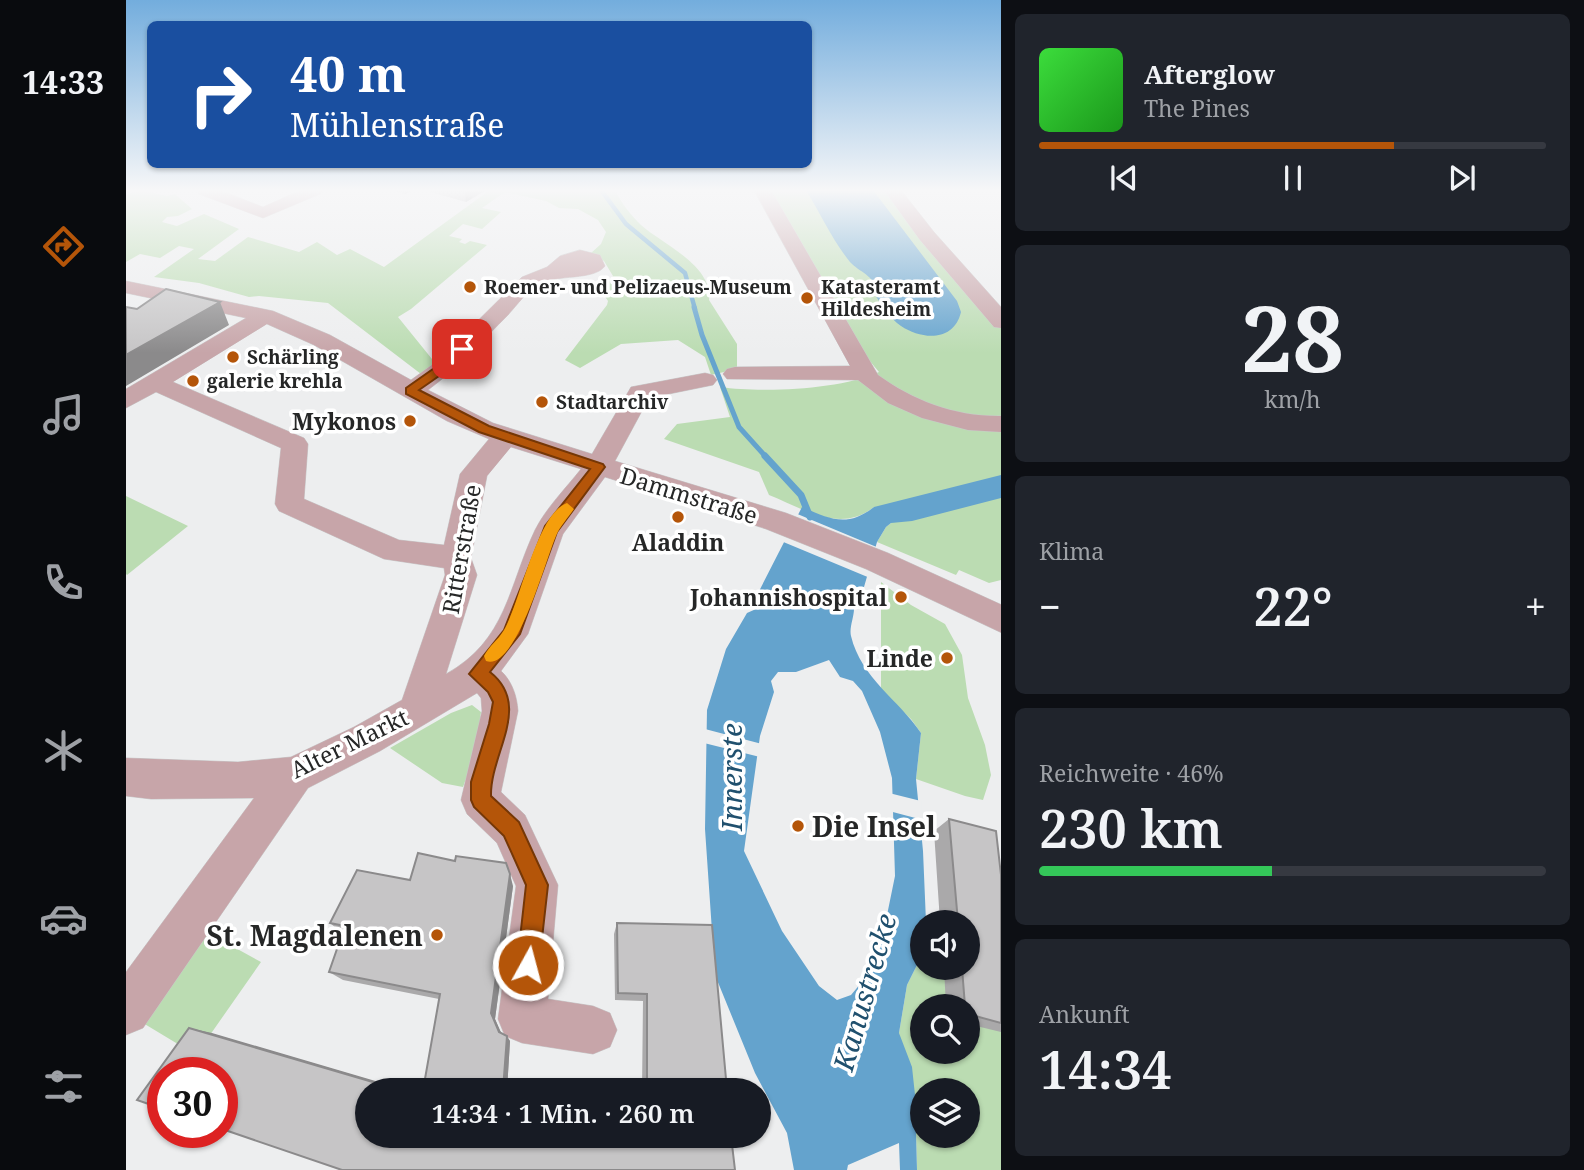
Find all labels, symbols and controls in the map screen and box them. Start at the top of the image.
text: 40 m [290,40,406,106]
icon: right [175,49,266,140]
text: Afterglow [1144,56,1275,92]
text: 14:33 [22,60,104,103]
text: The Pines [1144,92,1250,124]
text: Mühlenstraße [290,103,504,146]
icon: previous [1105,159,1143,197]
icon: pause [1274,159,1312,197]
icon: next [1443,159,1481,197]
icon: directions [39,222,88,271]
place label: Roemer- und Pelizaeus-Museum [484,274,792,300]
place label: Katasteramt Hildesheim [821,274,941,322]
text: 28 [1241,275,1344,399]
marker: Roemer- und Pelizaeus-Museum [462,279,478,295]
marker: Katasteramt Hildesheim [799,290,815,306]
pin [432,319,492,379]
icon: arrive [443,330,481,368]
place label: Schärling [247,344,339,370]
marker: Schärling [225,349,241,365]
place label: galerie krehla [207,368,343,394]
marker: galerie krehla [185,373,201,389]
text: km/h [1264,383,1321,415]
place label: Stadtarchiv [556,389,669,415]
icon: music [39,390,88,439]
marker: Stadtarchiv [534,394,550,410]
place label: Mykonos [292,405,396,437]
marker: Mykonos [402,413,418,429]
street label: Dammstraße [616,459,762,531]
street label: Ritterstraße [434,482,488,616]
marker: Aladdin [670,509,686,525]
place label: Aladdin [632,526,724,558]
text: Klima [1039,535,1104,567]
icon: phone [39,558,88,607]
text: 22° [1253,570,1333,641]
text: − [1039,580,1061,632]
text: + [1525,580,1546,632]
place label: Johannishospital [689,581,887,613]
marker: Johannishospital [893,589,909,605]
place label: Linde [866,642,933,674]
marker: Linde [939,650,955,666]
street label: Alter Markt [285,701,413,785]
water label: Innerste [712,723,750,832]
icon: climate [39,726,88,775]
text: Reichweite · 46% [1039,757,1224,789]
text: 230 km [1039,792,1223,863]
place label: Die Insel [812,807,936,845]
marker: Die Insel [790,818,806,834]
icon: car [39,894,88,943]
water label: Kanustrecke [823,909,905,1076]
map controls [910,910,980,1148]
button: sound [910,910,980,980]
place label: St. Magdalenen [207,916,423,954]
marker: St. Magdalenen [429,927,445,943]
position arrow [491,928,565,1002]
button: search [910,994,980,1064]
text: Ankunft [1039,998,1130,1030]
text: 14:34 [1039,1033,1172,1104]
speed limit sign: 30 [147,1057,238,1148]
icon: filters [39,1062,88,1111]
button: layers [910,1078,980,1148]
text: 14:34 · 1 Min. · 260 m [432,1095,694,1131]

